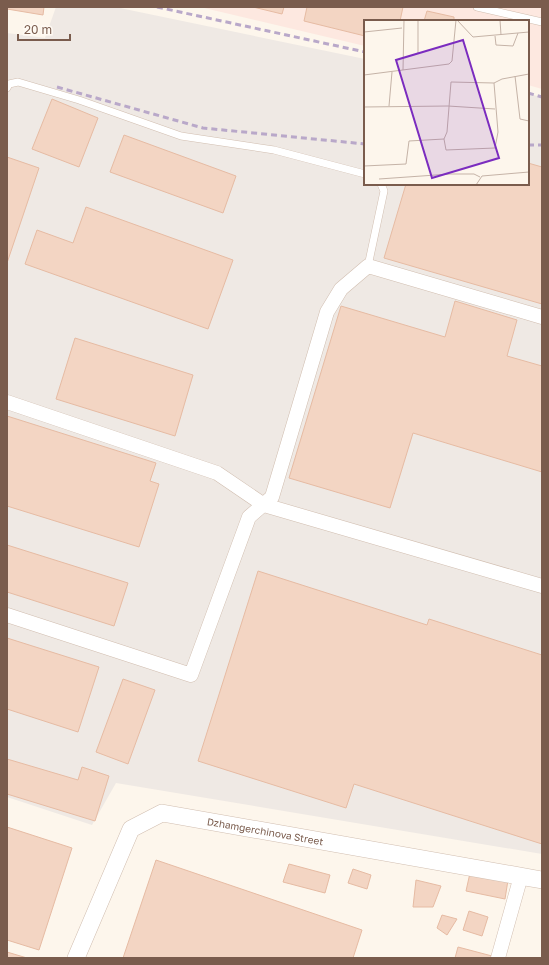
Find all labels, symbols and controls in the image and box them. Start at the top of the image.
scale bar [18,16,70,42]
inset map [364,20,529,185]
text: 20 m [24,22,52,37]
street label: Dzhamgerchinova Street [206,815,324,847]

